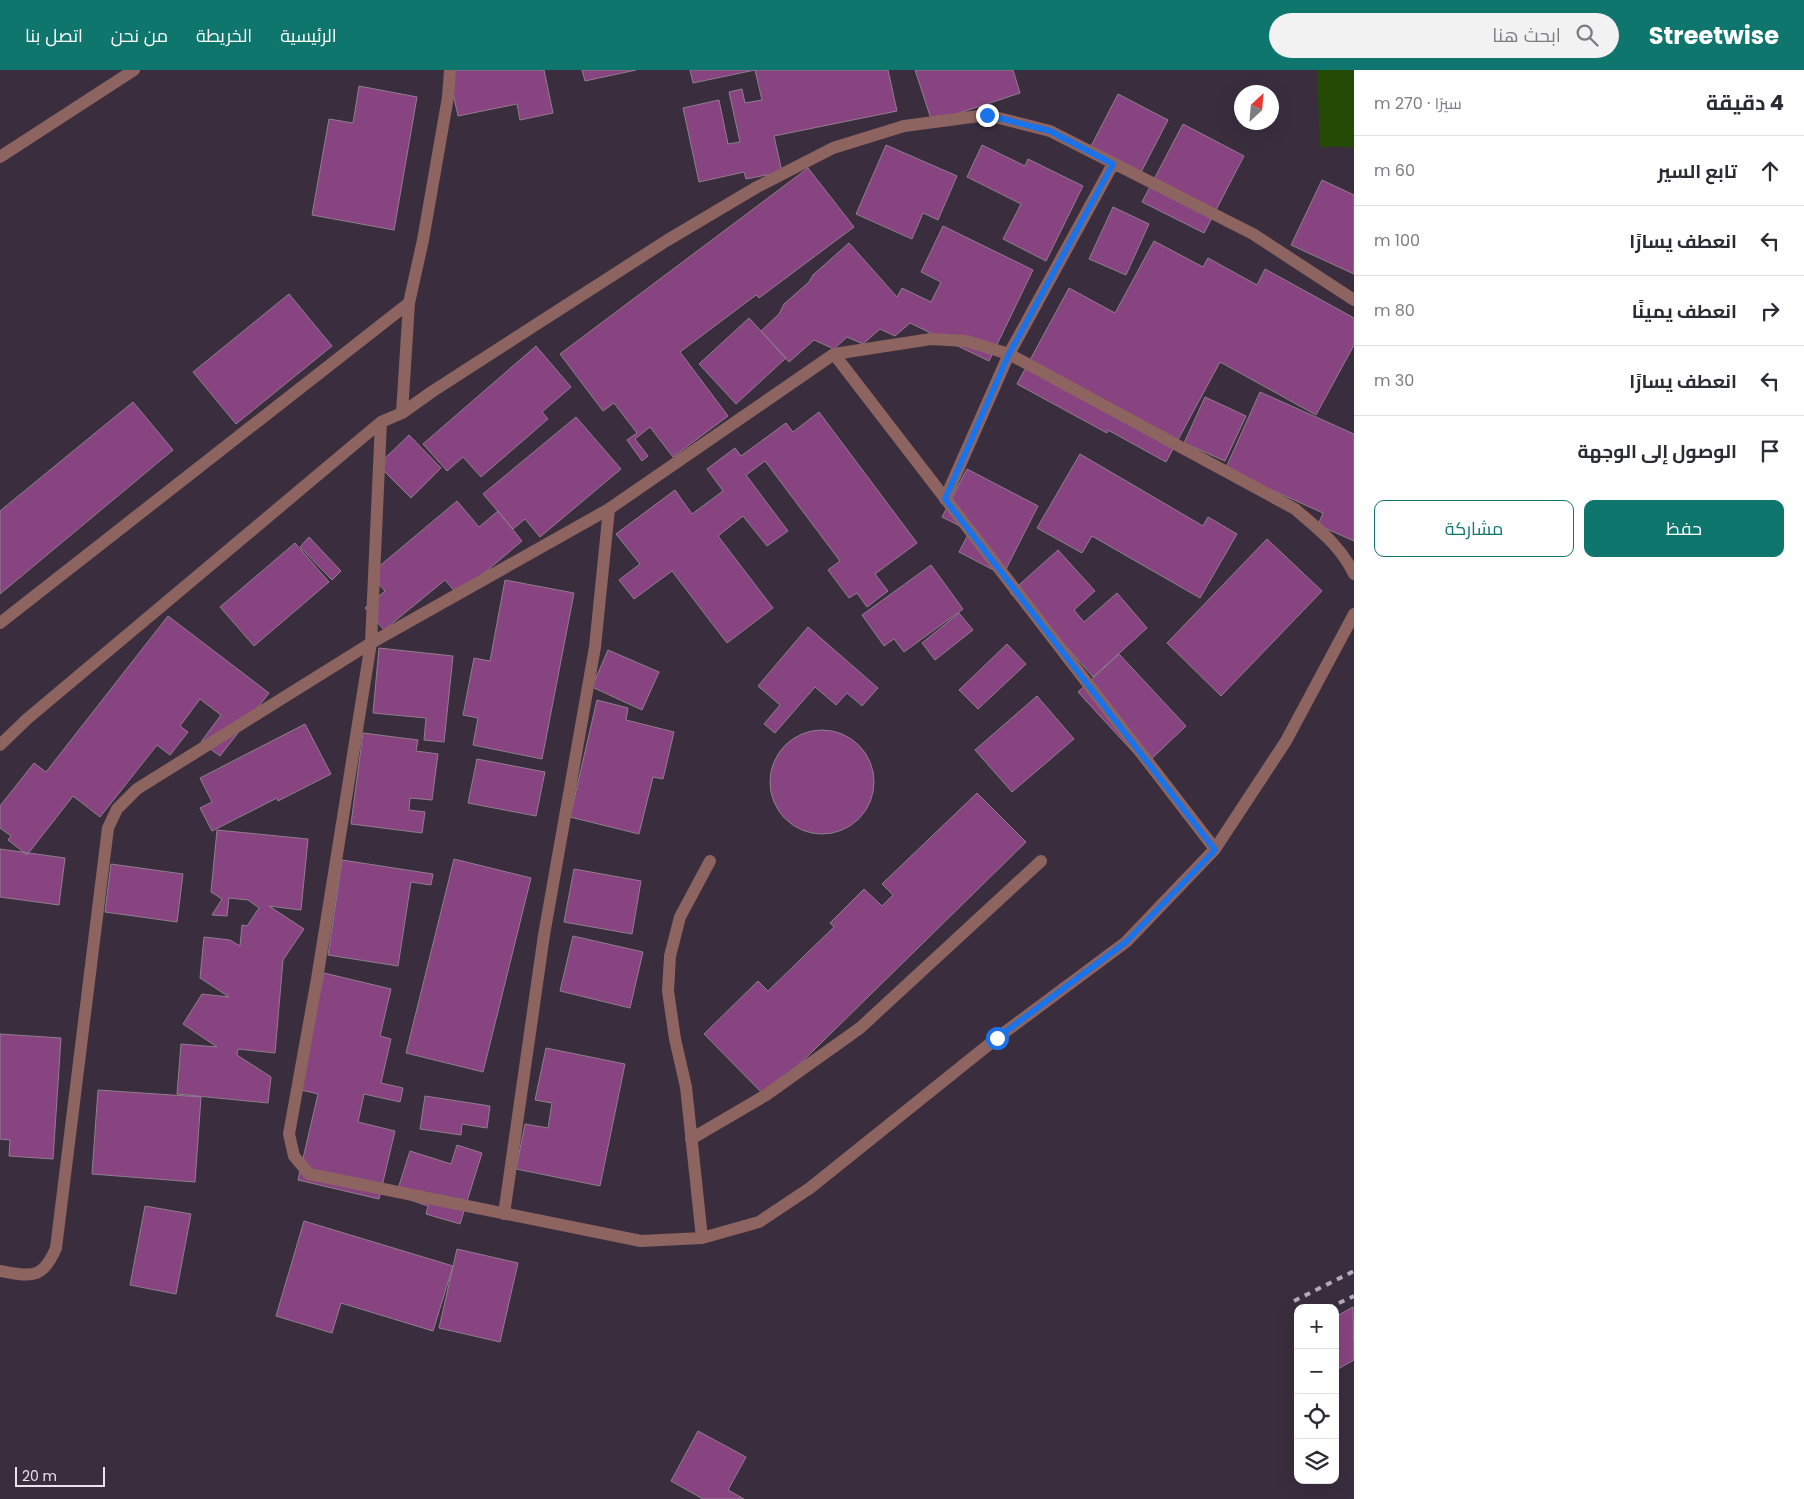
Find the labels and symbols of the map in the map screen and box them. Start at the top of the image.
north arrow [1234,85,1279,130]
route end [976,104,999,127]
route start [986,1027,1009,1050]
scale bar [15,1464,105,1487]

